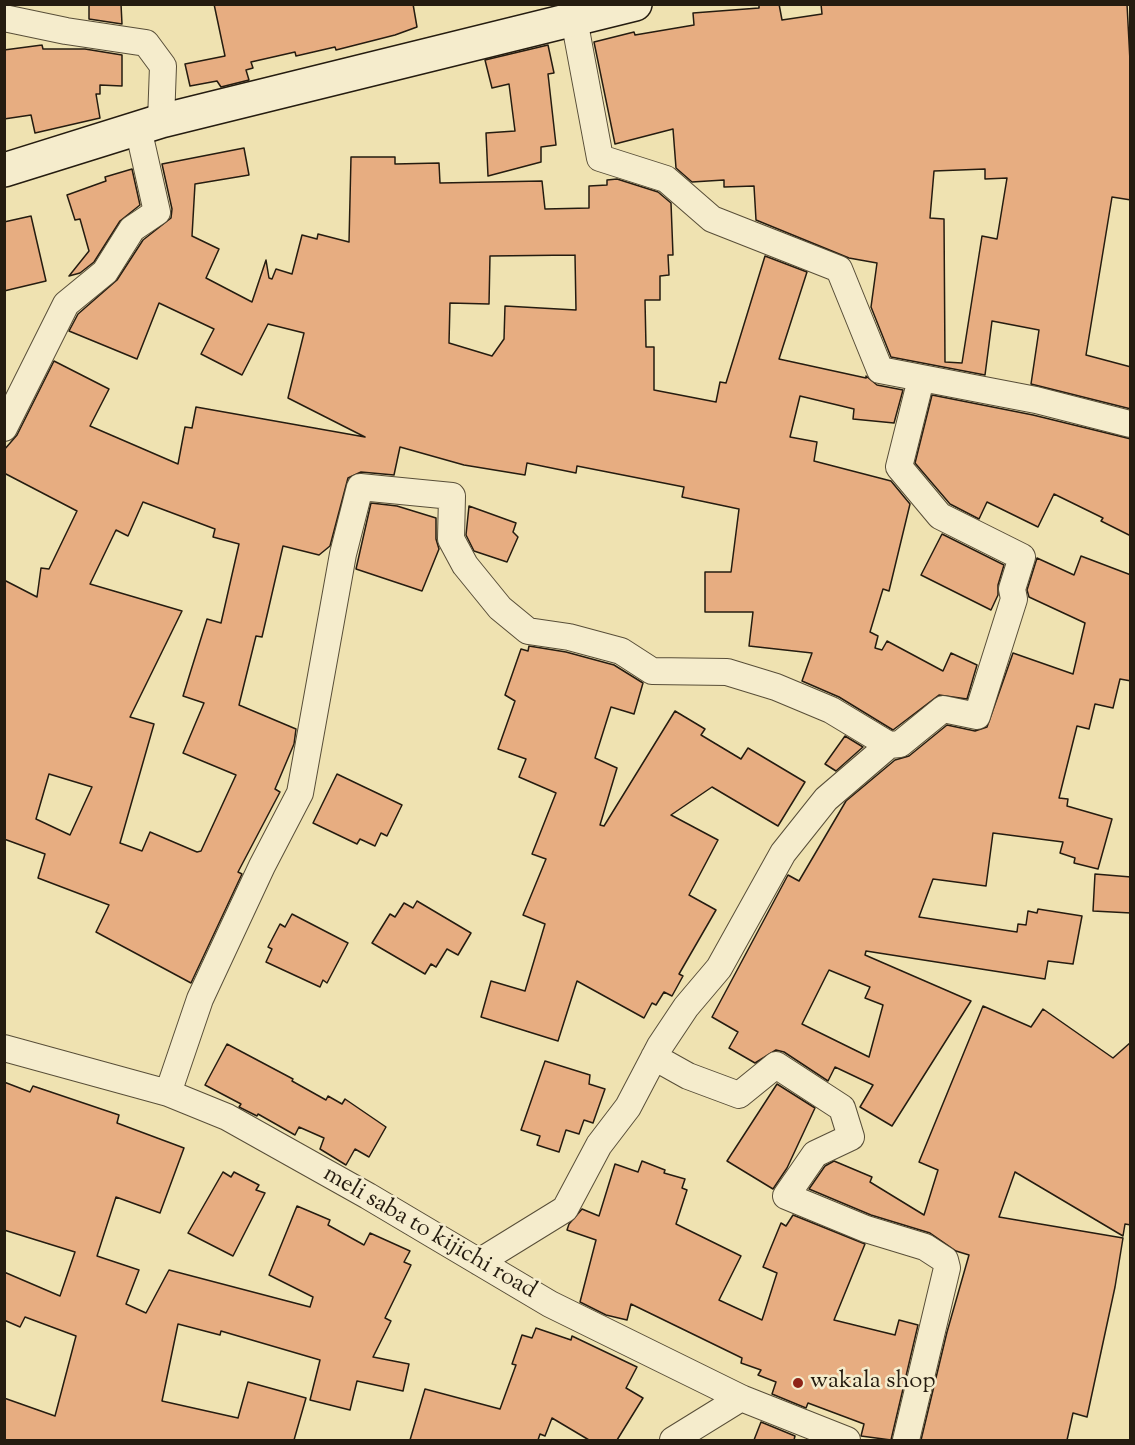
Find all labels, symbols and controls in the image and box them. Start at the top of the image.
street label: meli saba to kijichi road [317,1161,541,1307]
place label: wakala shop [810,1369,936,1397]
marker: wakala shop [791,1376,805,1390]

